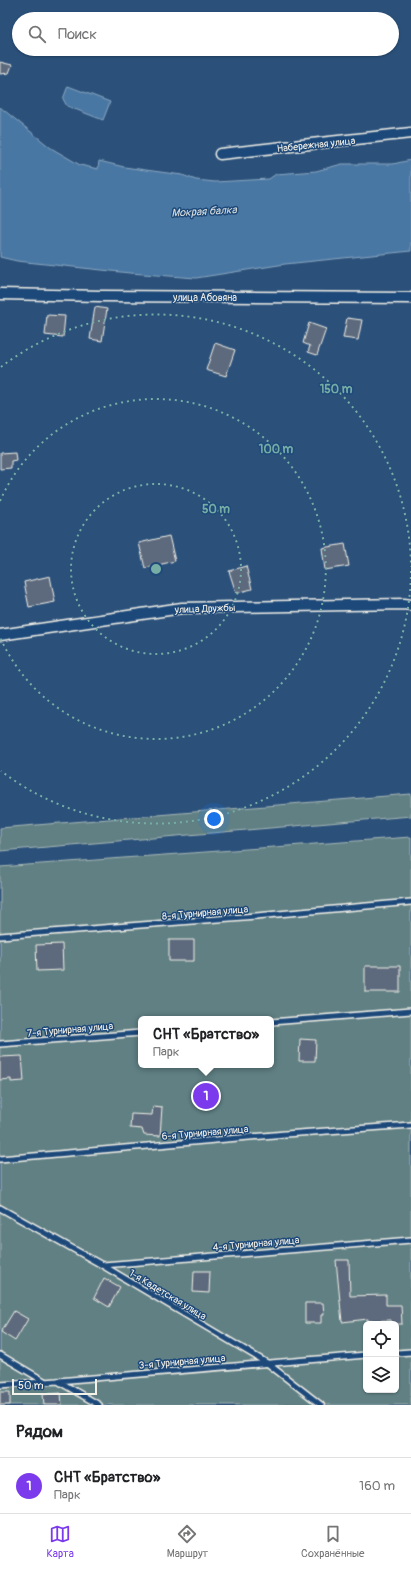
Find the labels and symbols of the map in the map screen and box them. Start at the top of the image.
street label: Набережная улица [276,135,356,155]
water label: Мокрая балка [171,203,238,220]
street label: улица Абовяна [172,292,237,304]
text: 150 m [320,382,353,397]
text: 100 m [259,442,294,457]
text: 50 m [202,502,230,517]
centre of rings [149,562,163,576]
street label: улица Дружбы [174,602,236,616]
your location [204,809,224,829]
street label: 8-я Турнирная улица [162,903,249,923]
street label: 7-я Турнирная улица [26,1020,114,1040]
pin: 1 [193,1081,219,1111]
street label: 6-я Турнирная улица [161,1123,249,1143]
street label: 4-я Турнирная улица [212,1234,300,1254]
street label: 1-я Кадетская улица [127,1267,209,1323]
street label: 3-я Турнирная улица [138,1352,226,1372]
scale bar [12,1377,97,1396]

